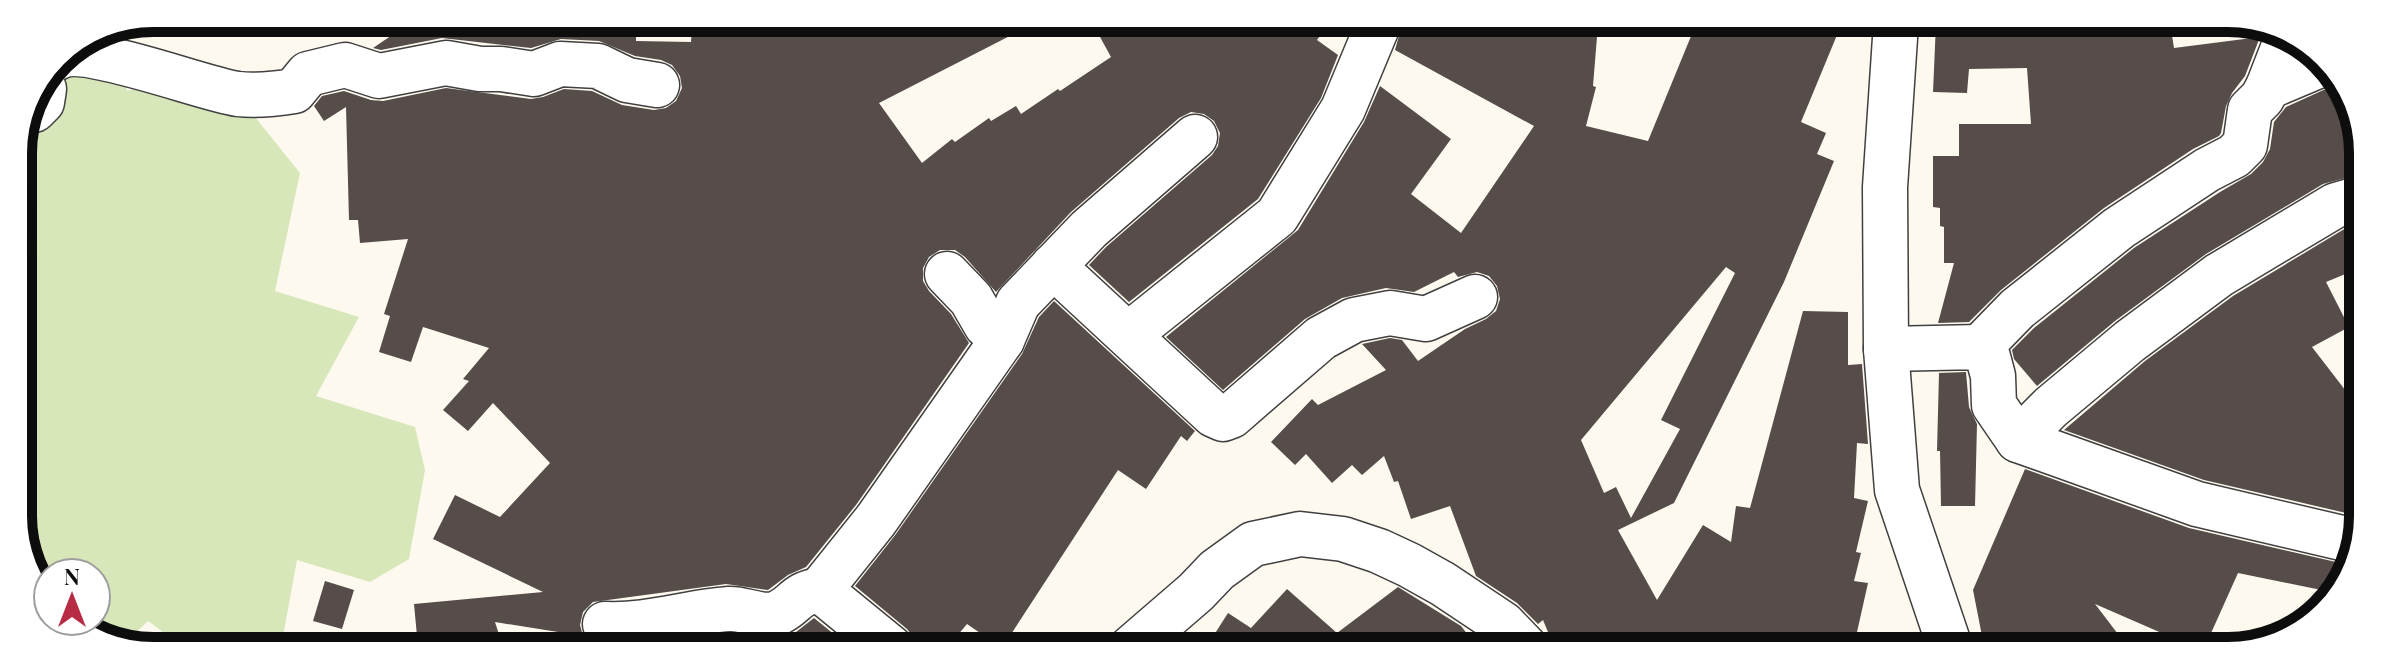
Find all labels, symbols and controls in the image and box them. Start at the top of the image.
north arrow [32,557,112,637]
text: N [64,561,80,591]

